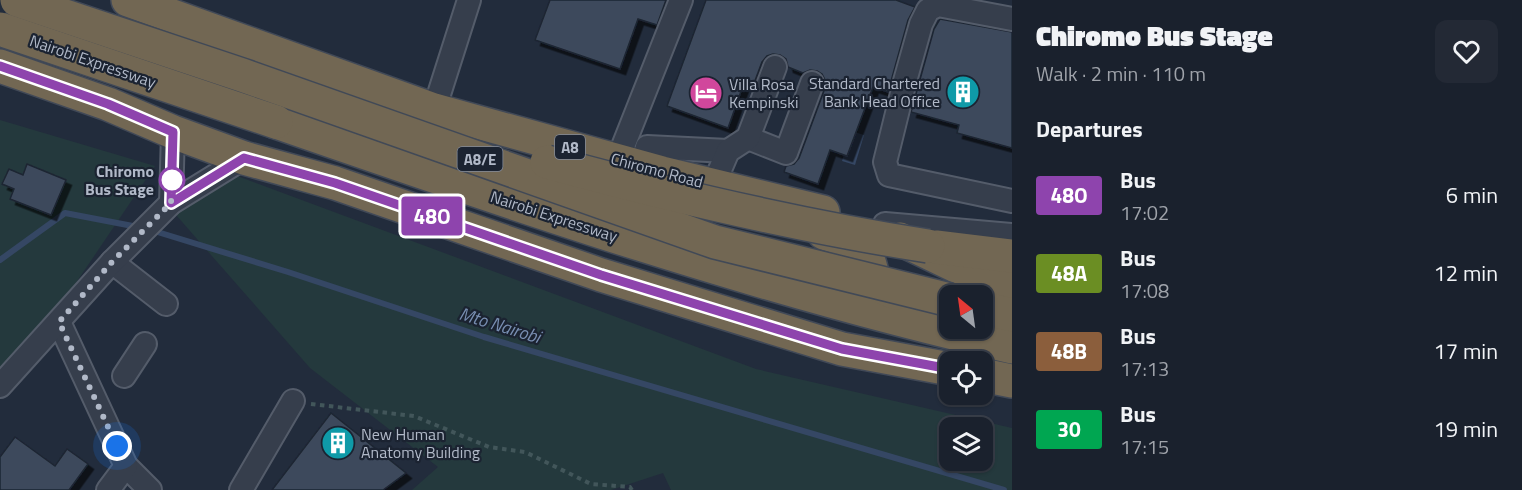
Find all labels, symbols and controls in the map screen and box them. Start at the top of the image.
text: Chiromo Bus Stage [1036,14,1273,57]
button: heart [1435,20,1498,83]
street label: Nairobi Expressway [27,28,160,94]
text: Walk · 2 min · 110 m [1036,58,1206,89]
place label: Standard Chartered Bank Head Office [809,71,940,113]
place label: Villa Rosa Kempinski [729,72,798,114]
building icon: Standard Chartered Bank Head Office [945,74,981,110]
hotel icon: Villa Rosa Kempinski [688,75,724,111]
text: Departures [1036,112,1143,146]
road number: A8 [555,135,585,159]
street label: Chiromo Road [608,146,706,194]
road number: A8/E [458,147,502,171]
place label: Chiromo Bus Stage [85,159,154,201]
text: Bus [1120,163,1156,197]
marker: Chiromo Bus Stage [159,167,185,193]
text: 6 min [1446,178,1498,212]
text: 48O [1050,179,1088,211]
street label: Nairobi Expressway [487,184,621,248]
line badge: 48O [398,196,466,236]
text: 17:02 [1120,197,1169,228]
text: 48O [413,200,451,232]
text: Bus [1120,241,1156,275]
text: 12 min [1433,256,1498,290]
text: 48A [1051,257,1087,289]
text: 17:08 [1120,275,1169,306]
north arrow [939,285,993,339]
map controls [939,285,993,471]
water label: Mto Nairobi [456,300,546,351]
text: Bus [1120,319,1156,353]
text: 17 min [1433,334,1498,368]
text: 48B [1051,335,1087,367]
button: locate [939,351,993,405]
text: 17:13 [1120,353,1169,384]
text: Bus [1120,397,1156,431]
text: 19 min [1433,412,1498,446]
text: 30 [1057,413,1081,445]
button: layers [939,417,993,471]
place label: New Human Anatomy Building [361,422,480,464]
building icon: New Human Anatomy Building [320,425,356,461]
your location [102,431,132,461]
text: 17:15 [1120,431,1169,462]

